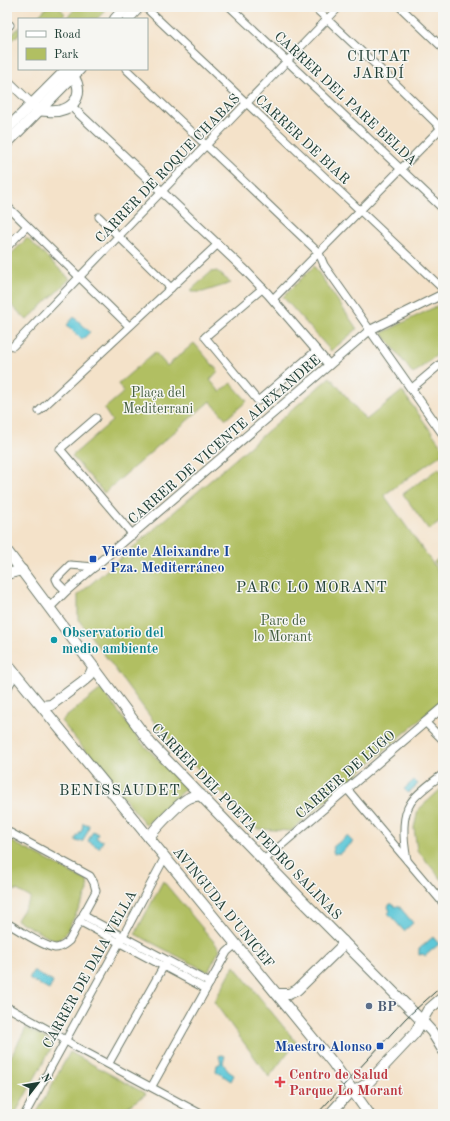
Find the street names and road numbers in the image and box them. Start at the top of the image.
street label: CARRER DEL PARE BELDA [271,29,419,169]
street label: CARRER DE ROQUE CHABAS [93,91,243,246]
street label: CARRER DE BIAR [252,93,352,187]
street label: CARRER DE VICENTE ALEXANDRE [126,353,323,527]
street label: CARRER DEL POETA PEDRO SALINAS [149,721,344,923]
street label: CARRER DE LUGO [293,728,398,822]
street label: AVINGUDA D'UNICEF [170,844,276,971]
street label: CARRER DE DAIA VELLA [41,888,139,1051]

